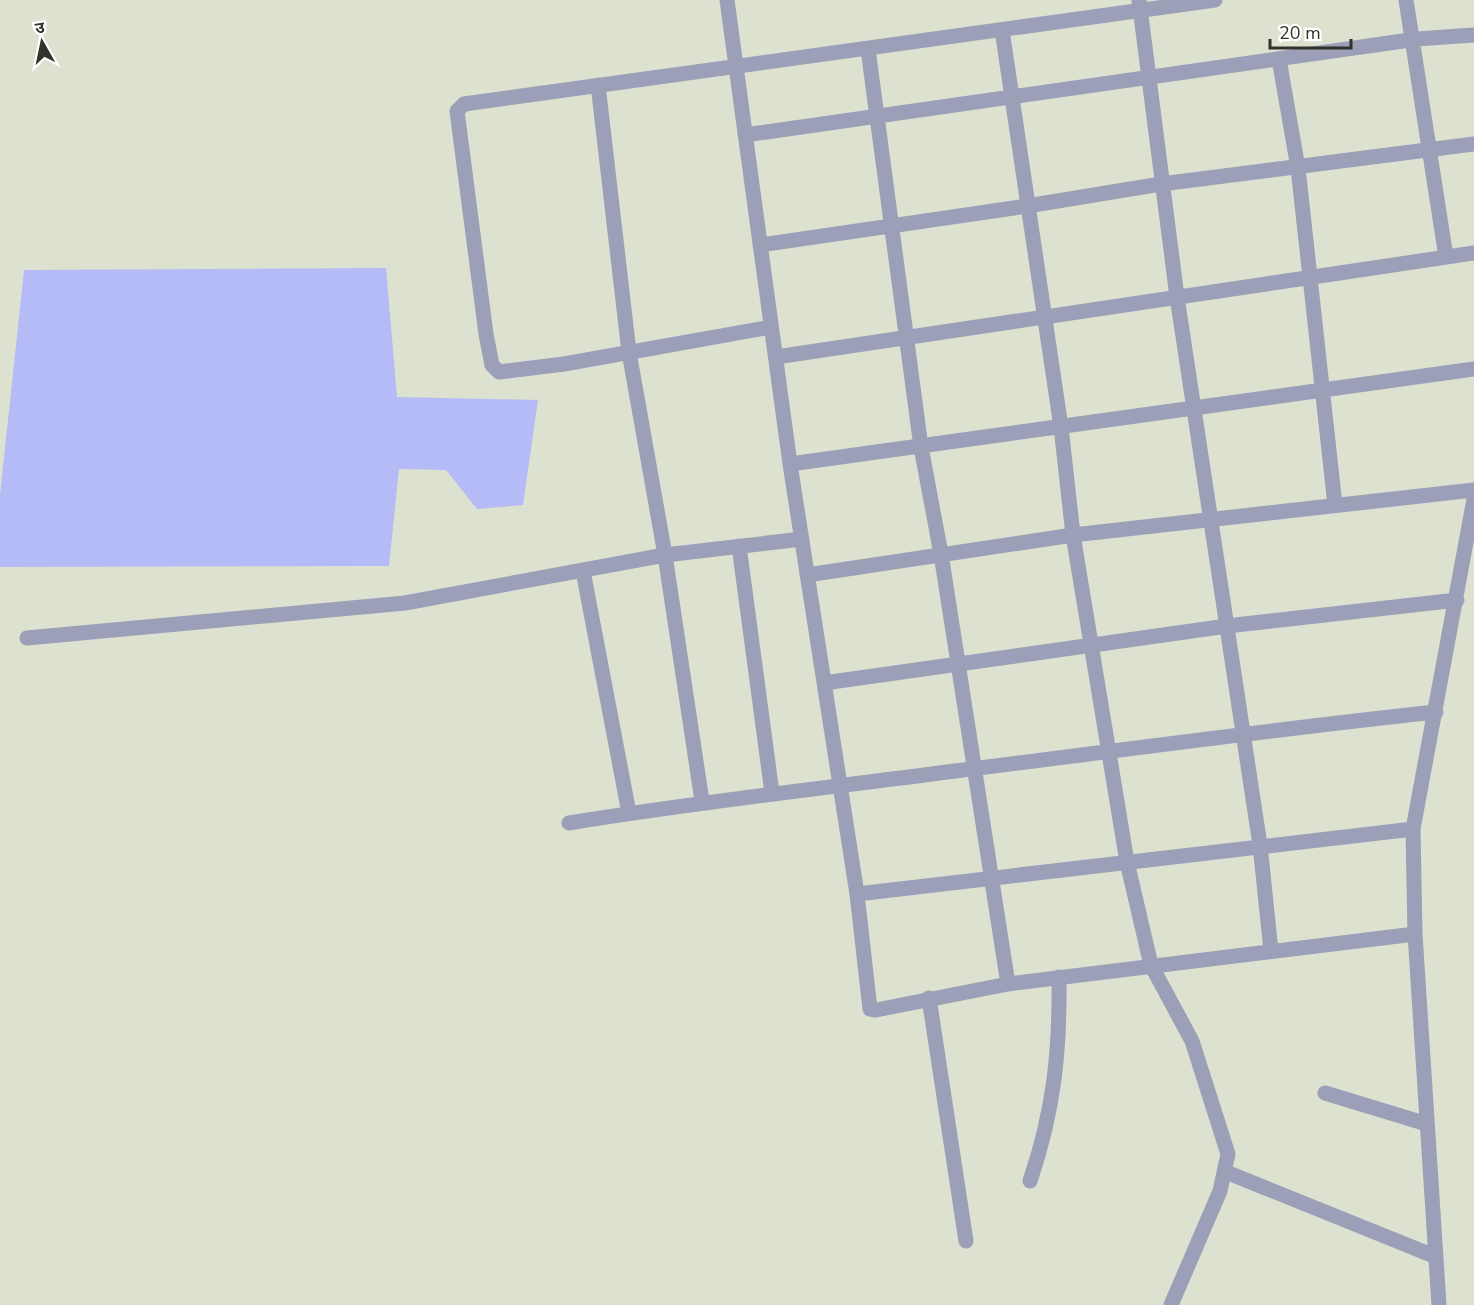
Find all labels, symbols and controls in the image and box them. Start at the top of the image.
north arrow [12,12,72,72]
scale bar [1270,12,1351,50]
text: उ [33,16,47,40]
text: 20 m [1279,21,1321,45]

